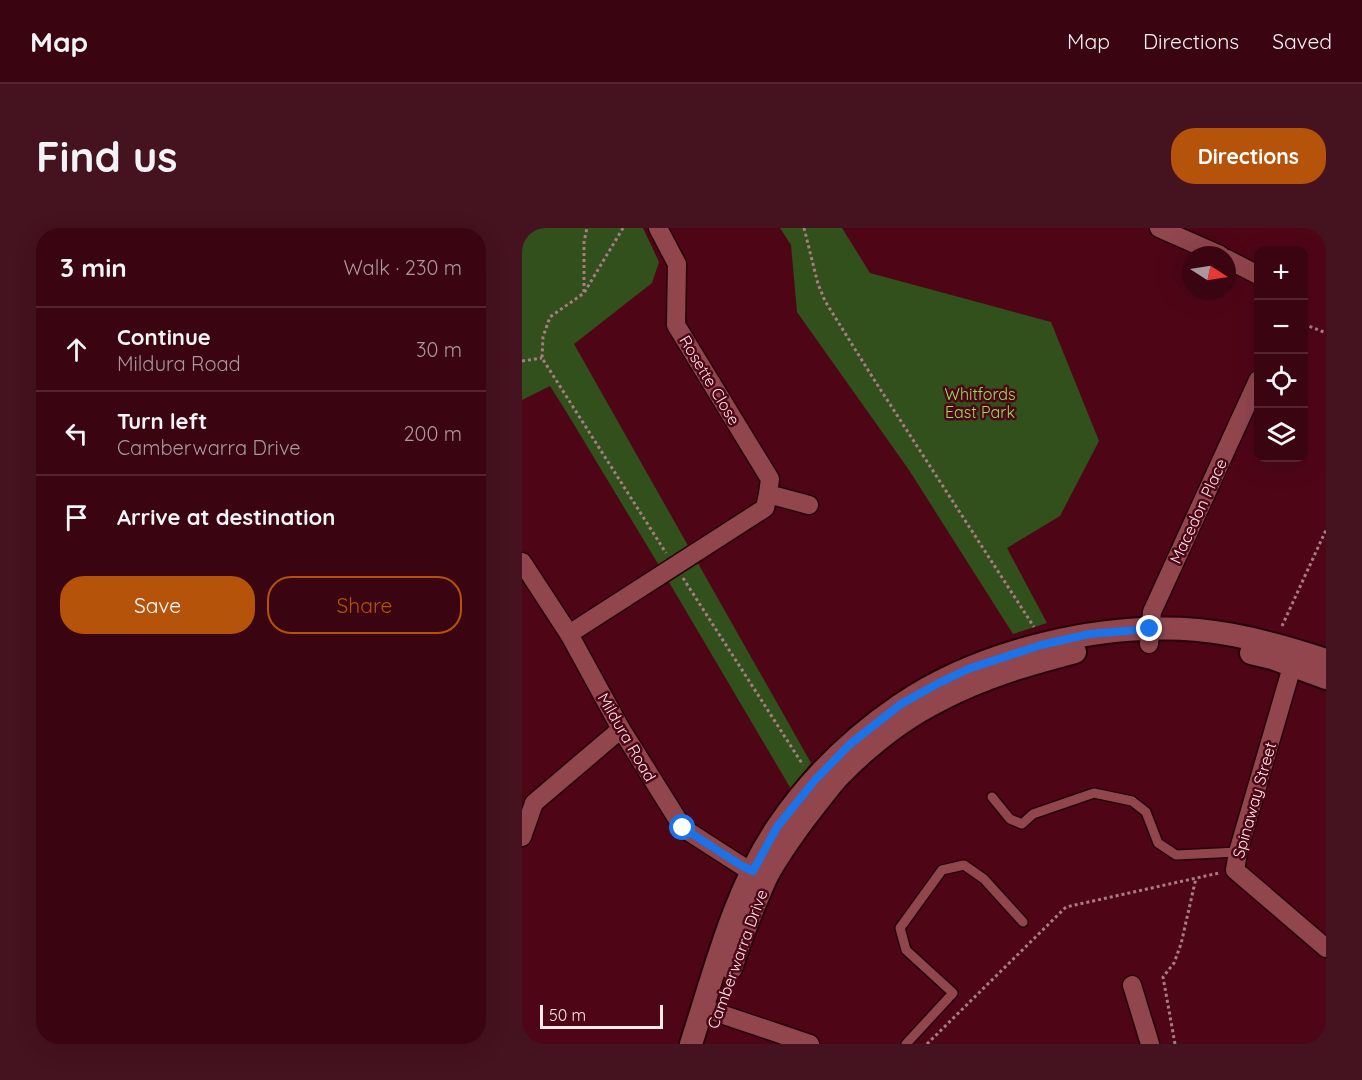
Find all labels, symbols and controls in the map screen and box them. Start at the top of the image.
text: Map [30,24,88,59]
text: Map [1067,28,1110,54]
text: Directions [1143,28,1239,54]
text: Saved [1272,28,1332,54]
button: Directions [1171,128,1326,184]
text: Find us [36,130,178,183]
north arrow [1182,246,1236,300]
map controls [1254,246,1308,462]
button: + [1254,246,1308,300]
text: 3 min [60,251,127,284]
text: Walk · 230 m [343,255,462,280]
button: − [1254,300,1308,354]
text: Continue [117,323,211,351]
street label: Rosette Close [675,331,745,429]
icon: ahead [60,333,93,366]
text: 30 m [416,337,462,362]
text: Mildura Road [117,351,241,376]
button: locate [1254,354,1308,408]
park label: Whitfords East Park [945,384,1015,422]
text: Turn left [117,407,207,435]
button: layers [1254,408,1308,462]
icon: left [60,417,93,450]
text: 200 m [403,421,462,446]
text: Camberwarra Drive [117,435,301,460]
street label: Macedon Place [1165,455,1231,567]
icon: arrive [60,501,93,534]
text: Arrive at destination [117,503,335,531]
button: Save [60,576,255,634]
button: Share [267,576,462,634]
route end [1136,615,1162,641]
street label: Mildura Road [594,689,660,785]
street label: Spinaway Street [1228,740,1280,860]
route start [669,814,695,840]
street label: Camberwarra Drive [702,887,772,1031]
scale bar [540,1002,663,1030]
text: 50 m [549,1005,586,1025]

